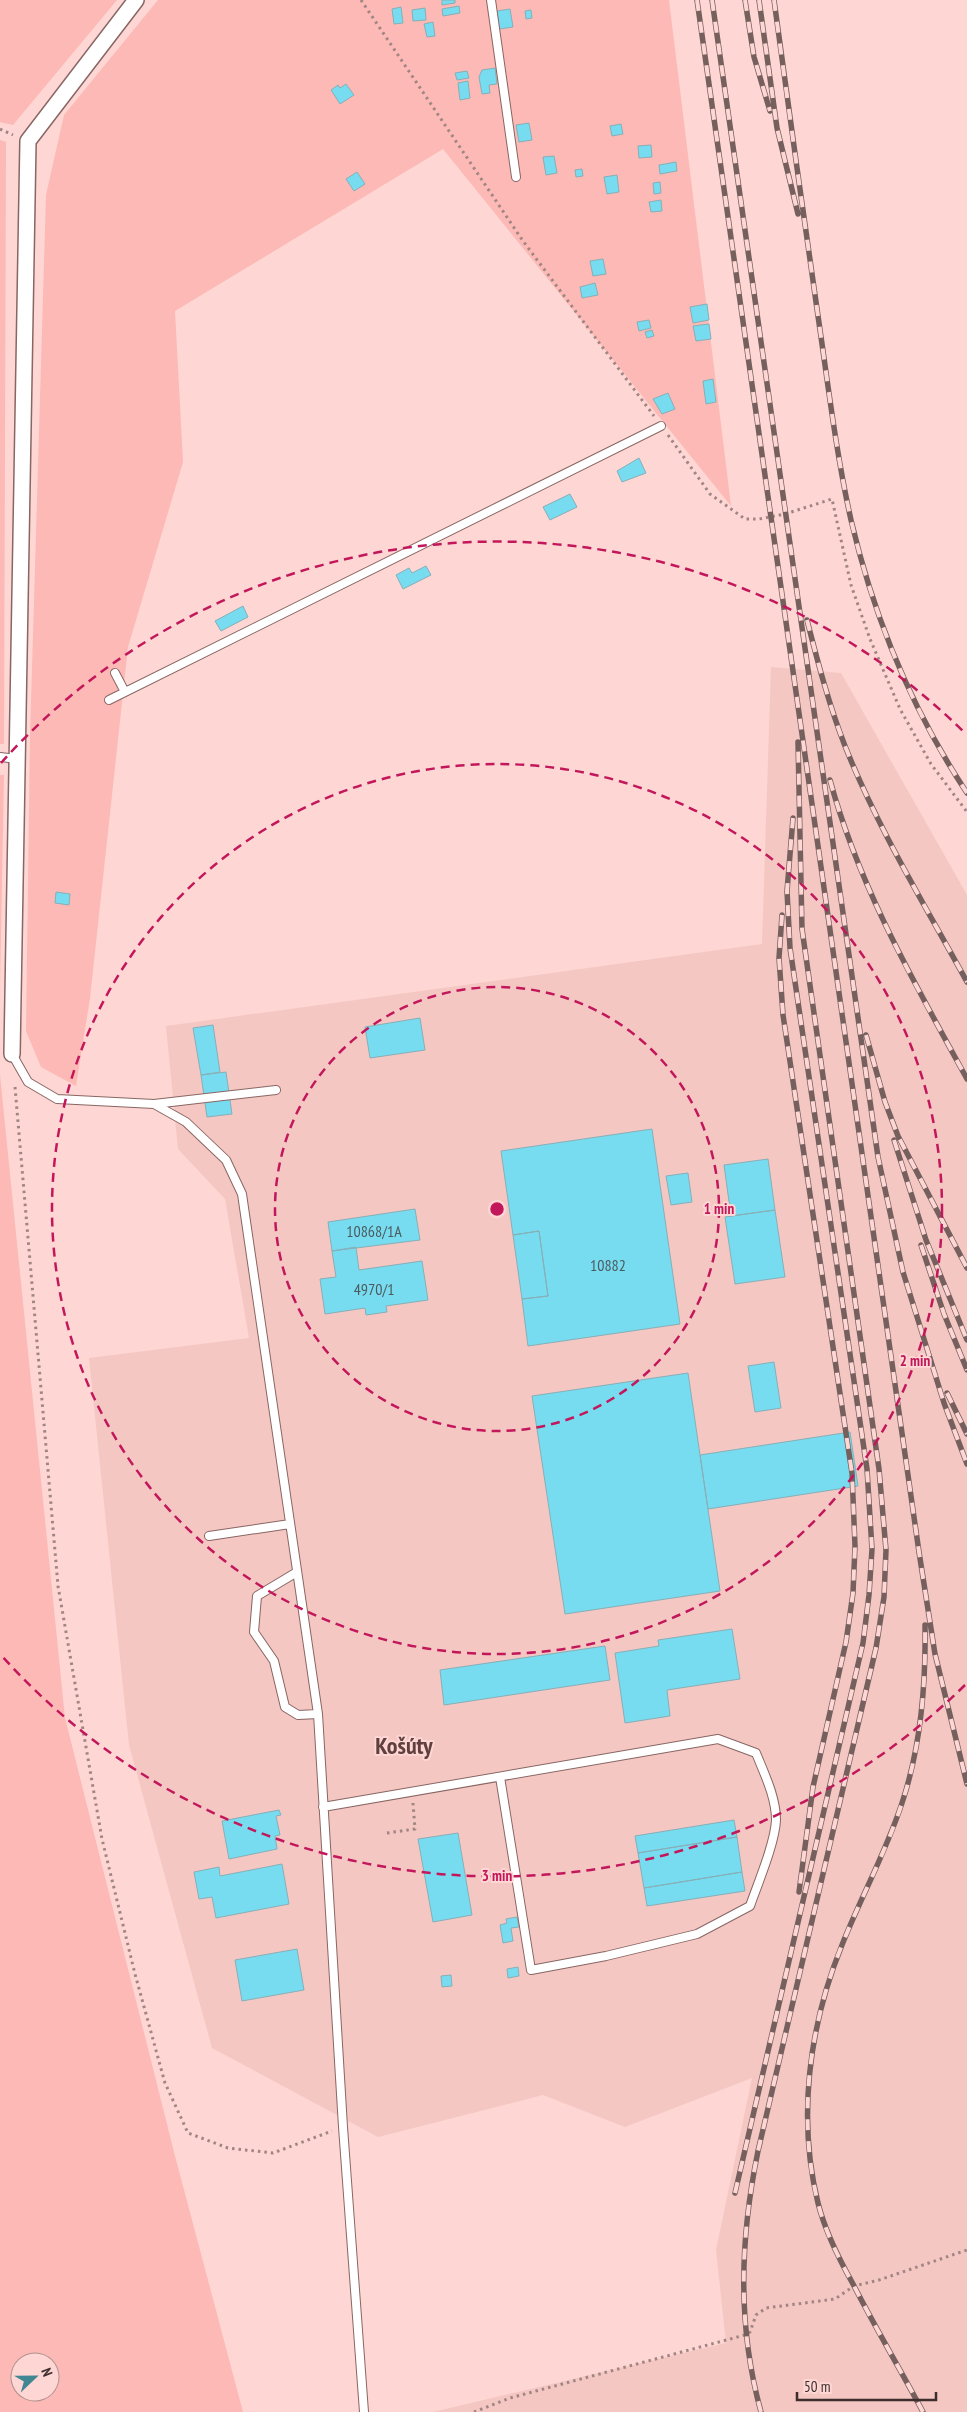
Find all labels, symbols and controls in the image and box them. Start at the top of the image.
text: 1 min [704,1199,734,1218]
centre of rings [488,1200,506,1218]
house number: 10868/1A [346,1221,402,1241]
house number: 10882 [590,1255,626,1275]
house number: 4970/1 [354,1279,394,1299]
text: 2 min [900,1351,930,1370]
district label: Košúty [375,1730,433,1761]
text: 3 min [482,1866,512,1885]
north arrow [10,2352,60,2402]
text: N [37,2365,57,2379]
scale bar [797,2370,936,2402]
text: 50 m [804,2377,830,2396]

